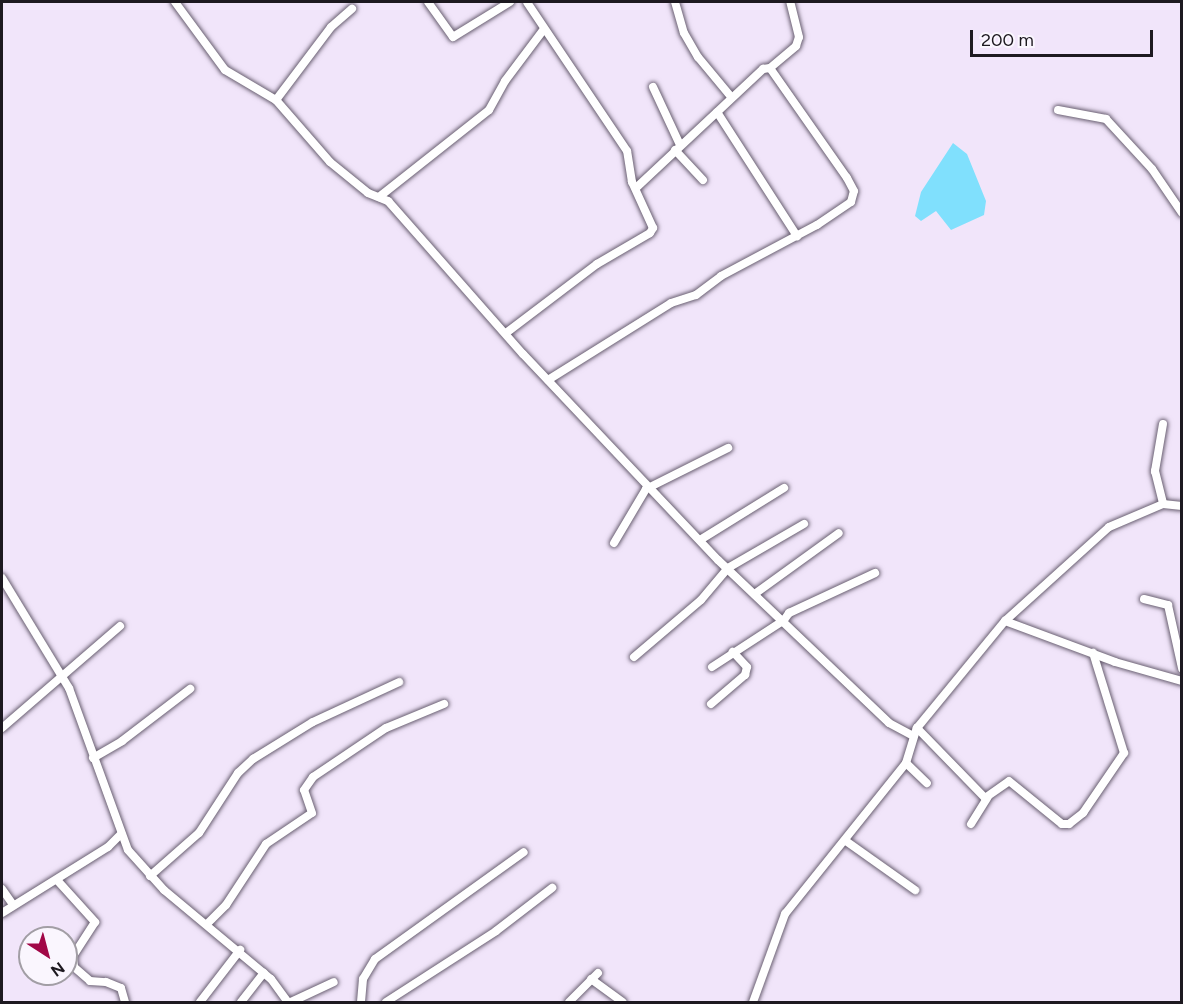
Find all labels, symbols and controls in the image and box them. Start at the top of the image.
scale bar [973,18,1156,56]
text: 200 m [981,29,1034,51]
north arrow [18,926,78,986]
text: N [47,958,68,981]

